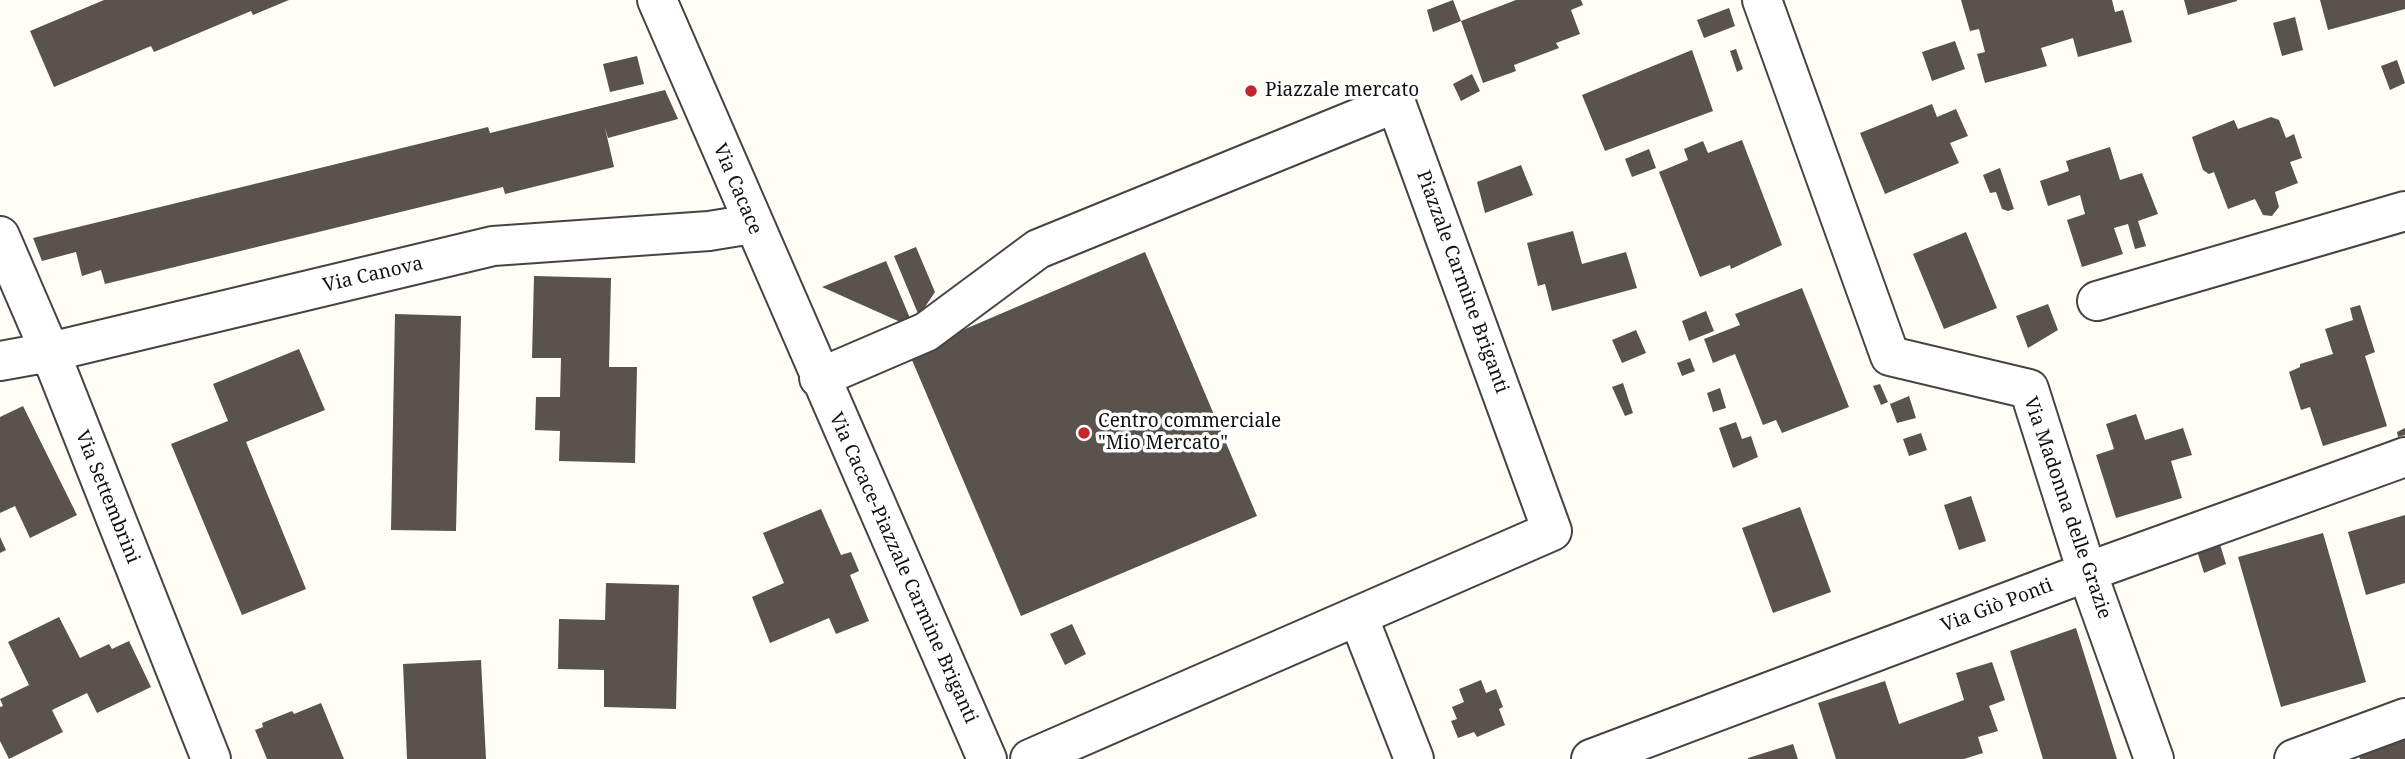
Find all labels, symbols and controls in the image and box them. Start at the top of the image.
place label: Piazzale mercato [1265,80,1419,102]
marker: Piazzale mercato [1243,83,1259,99]
street label: Via Cacace [708,140,766,238]
street label: Piazzale Carmine Briganti [1411,167,1513,397]
street label: Via Canova [321,252,425,298]
street label: Via Madonna delle Grazie [2018,394,2116,622]
street label: Via Cacace-Piazzale Carmine Briganti [824,409,982,727]
place label: Centro commerciale "Mio Mercato" [1098,411,1281,455]
marker: Centro commerciale "Mio Mercato" [1076,425,1092,441]
street label: Via Settembrini [70,427,144,567]
street label: Via Giò Ponti [1938,574,2056,638]

